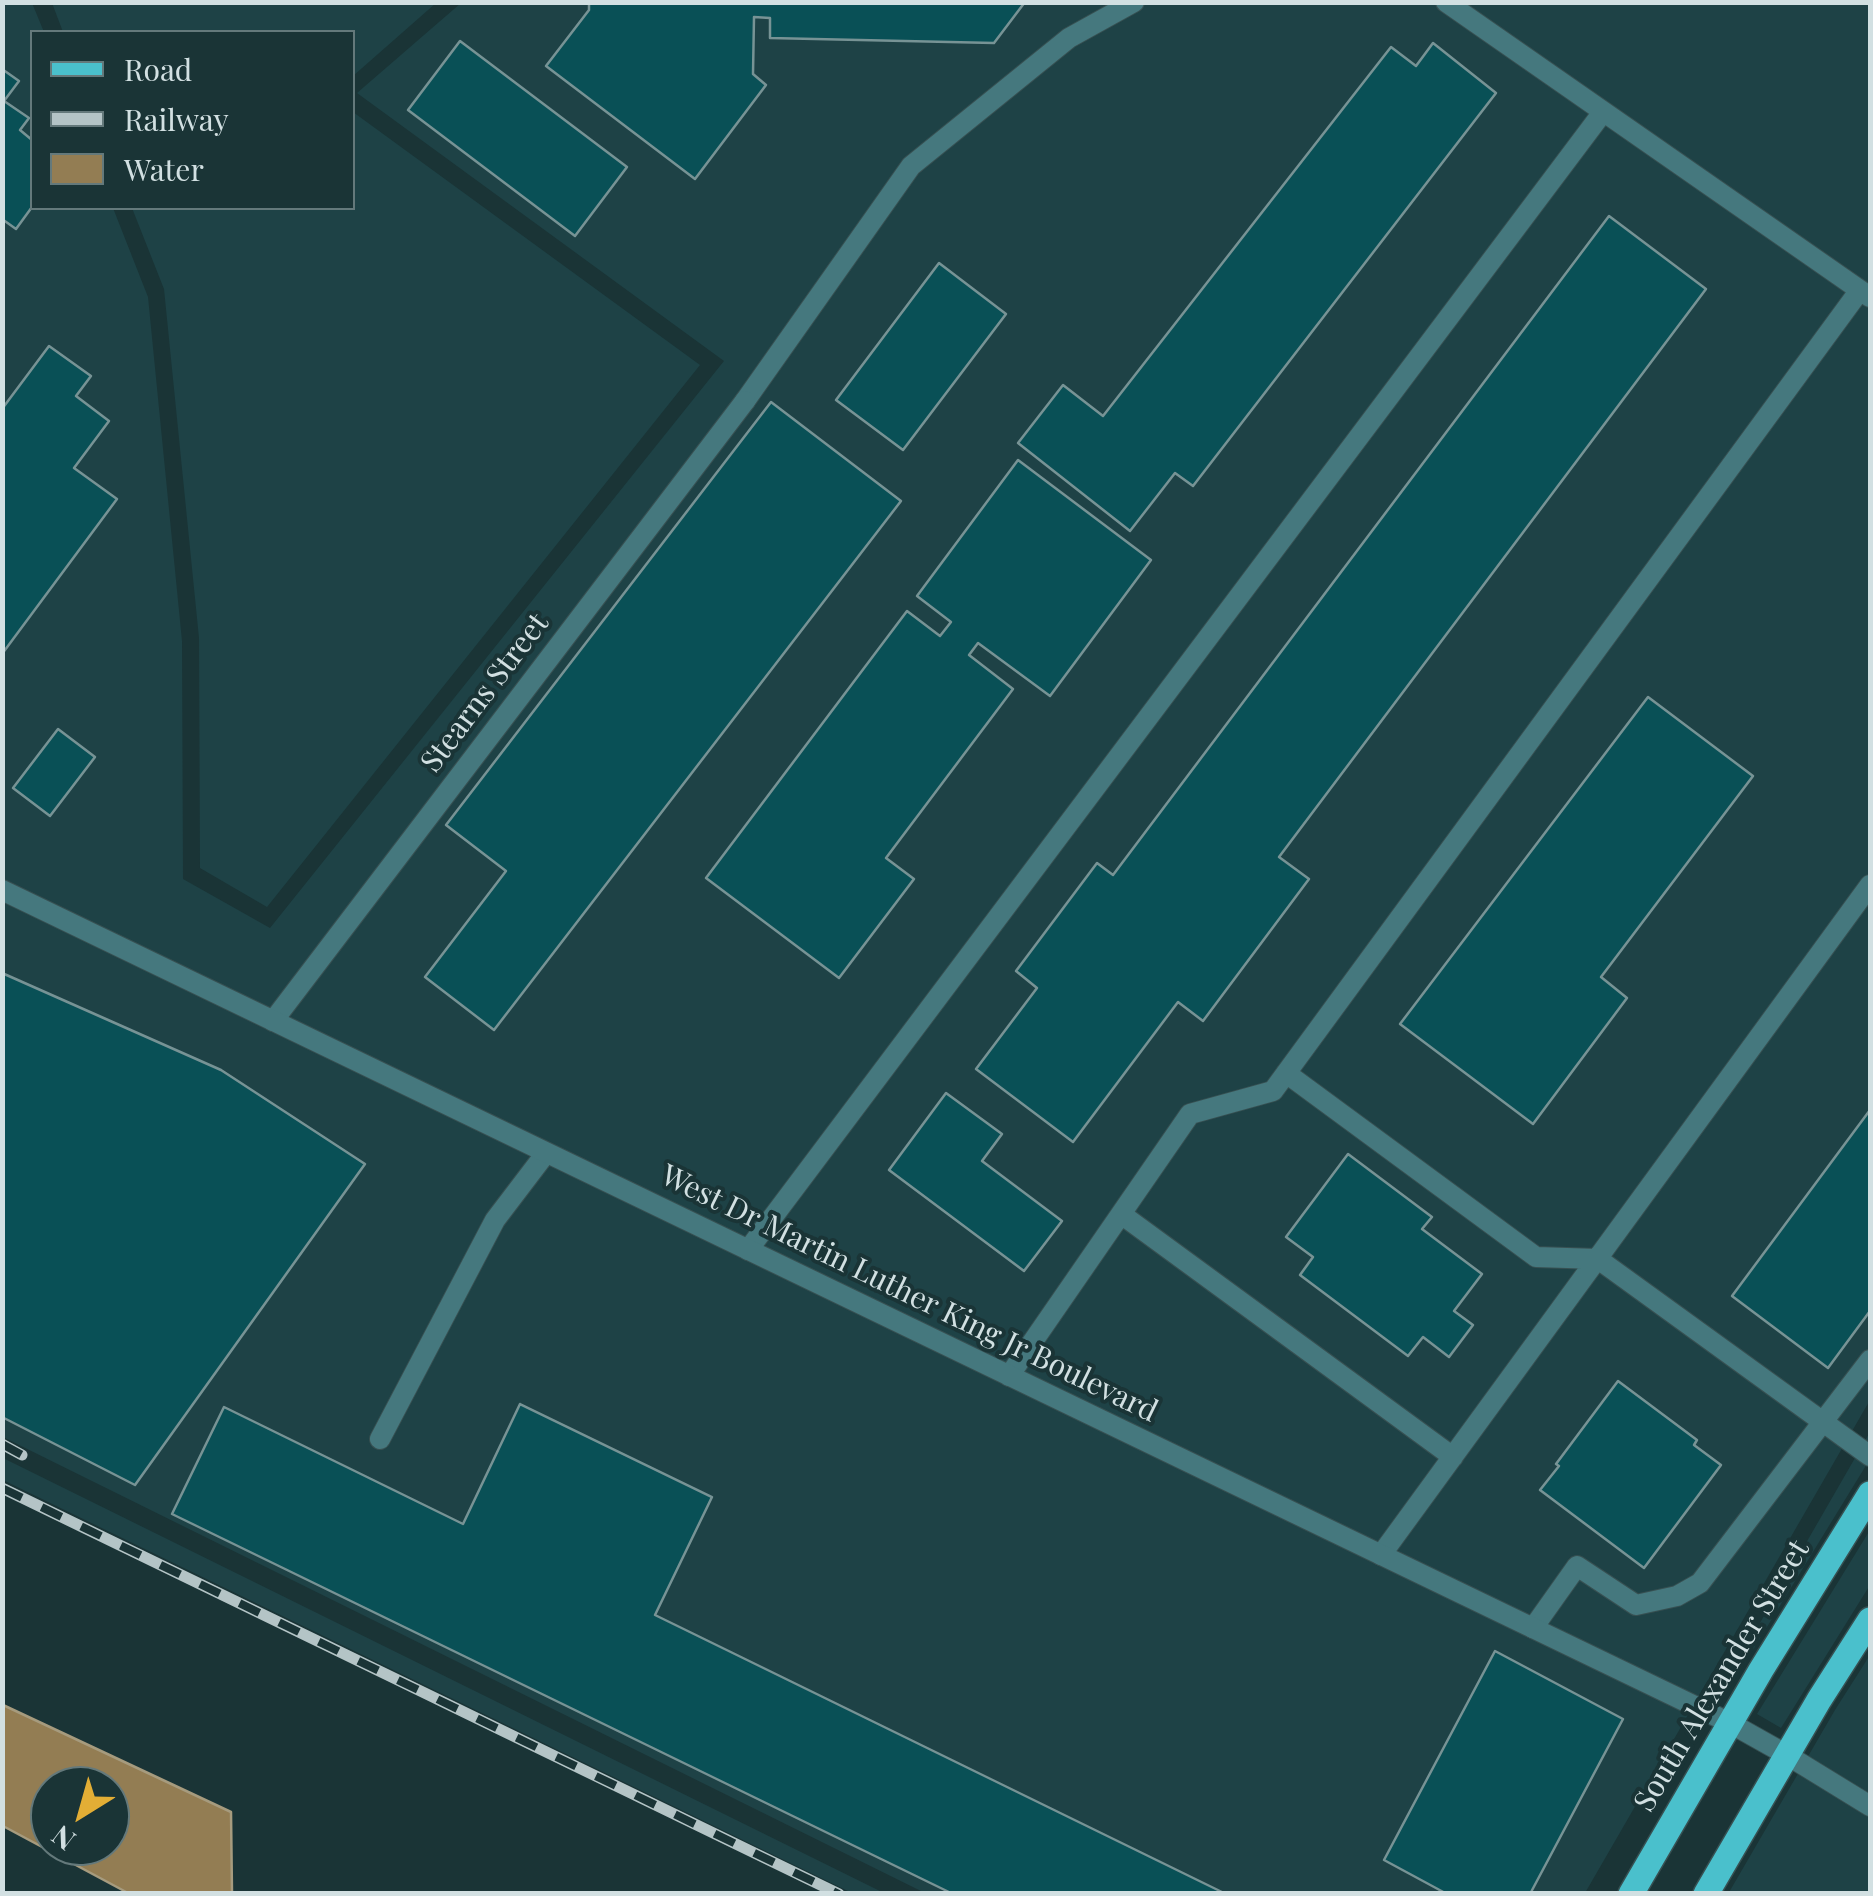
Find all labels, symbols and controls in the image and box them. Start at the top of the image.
legend [30,30,355,210]
text: Road [124,49,192,89]
text: Railway [124,99,229,139]
text: Water [124,149,204,189]
street label: Stearns Street [414,606,556,780]
street label: West Dr Martin Luther King Jr Boulevard [655,1158,1163,1430]
street label: South Alexander Street [1627,1534,1817,1818]
north arrow [30,1766,130,1866]
text: N [44,1818,82,1860]

